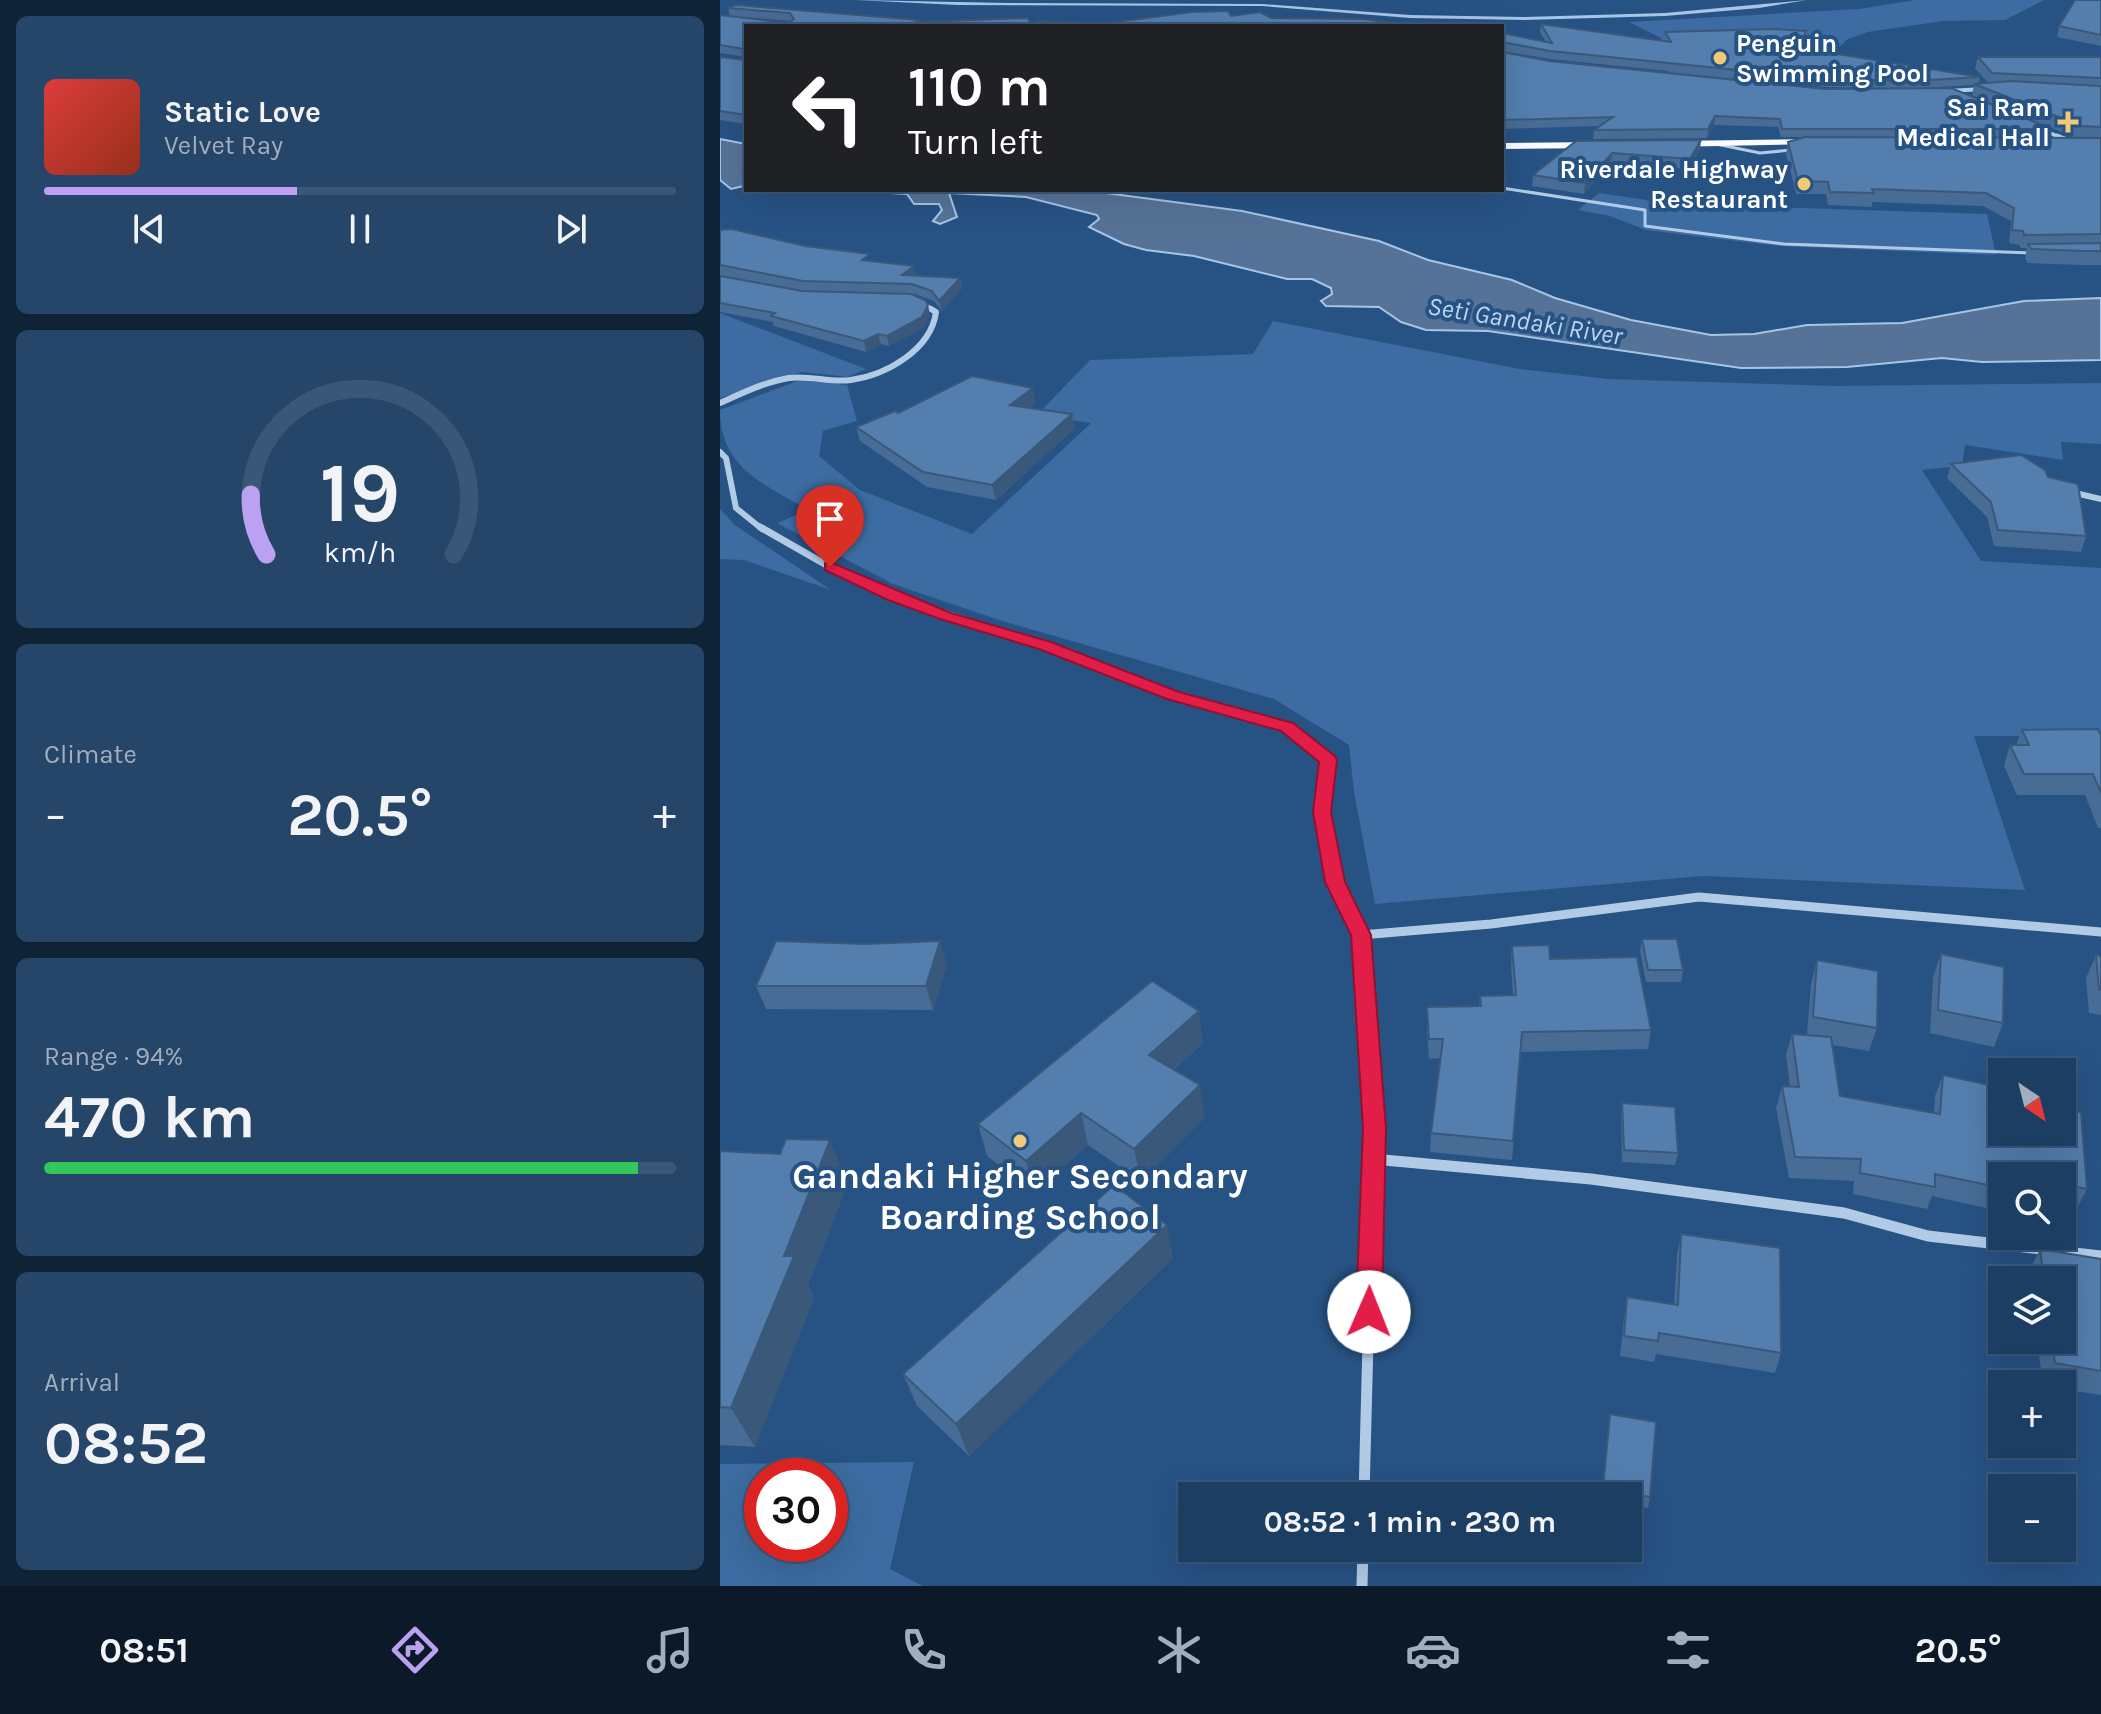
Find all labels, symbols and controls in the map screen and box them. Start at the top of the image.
place label: Penguin Swimming Pool [1736,28,1929,89]
marker: Penguin Swimming Pool [1711,49,1729,67]
text: 110 m [908,54,1051,119]
icon: left [776,56,880,160]
place label: Sai Ram Medical Hall [1896,92,2050,153]
text: Static Love [164,94,321,130]
marker: Sai Ram Medical Hall [2057,111,2079,133]
text: Turn left [908,121,1043,163]
text: Velvet Ray [164,130,283,161]
place label: Riverdale Highway Restaurant [1560,154,1788,215]
marker: Riverdale Highway Restaurant [1795,175,1813,193]
icon: previous [127,207,171,251]
icon: pause [338,207,382,251]
icon: next [549,207,593,251]
water label: Seti Gandaki River [1425,290,1626,352]
text: 19 [320,445,400,542]
pin [796,485,864,567]
icon: arrive [808,497,852,541]
text: km/h [324,536,396,569]
text: Climate [44,739,137,770]
text: 20.5° [287,780,433,850]
text: − [44,789,67,840]
text: + [653,789,676,840]
text: Range · 94% [44,1041,183,1072]
north arrow [1988,1058,2076,1146]
map controls [1988,1058,2076,1562]
text: 470 km [44,1082,255,1152]
marker: Gandaki Higher Secondary Boarding School [1011,1132,1029,1150]
place label: Gandaki Higher Secondary Boarding School [792,1155,1248,1239]
button: search [1988,1162,2076,1250]
button: layers [1988,1266,2076,1354]
position arrow [1327,1270,1411,1354]
text: Arrival [44,1367,120,1398]
button: + [1988,1370,2076,1458]
text: 08:52 [44,1408,208,1478]
speed limit sign: 30 [744,1458,848,1562]
button: − [1988,1474,2076,1562]
text: 08:52 · 1 min · 230 m [1264,1504,1556,1540]
icon: directions [387,1622,443,1678]
icon: music [642,1622,698,1678]
icon: phone [896,1622,952,1678]
icon: climate [1151,1622,1207,1678]
icon: car [1405,1622,1461,1678]
icon: filters [1660,1622,1716,1678]
text: 08:51 [99,1629,189,1671]
text: 20.5° [1914,1629,2002,1671]

